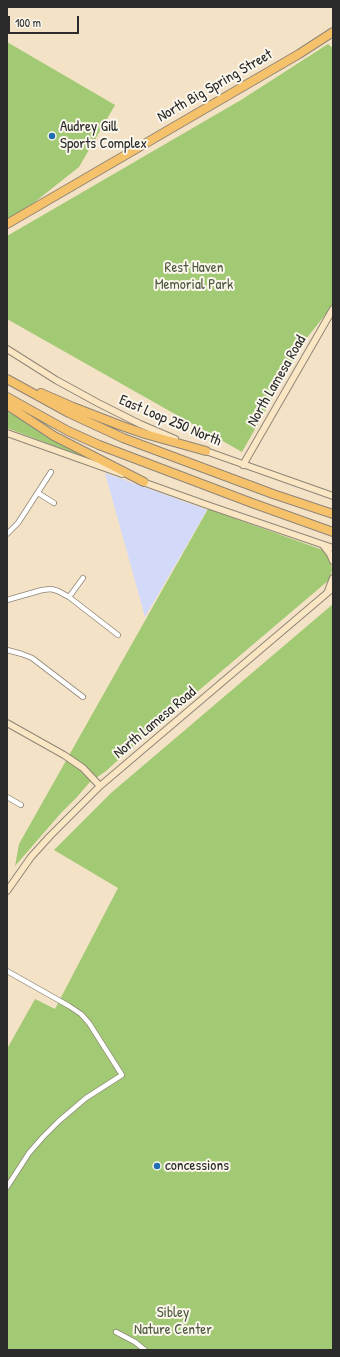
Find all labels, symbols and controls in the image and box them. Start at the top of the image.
scale bar [10,8,81,34]
text: 100 m [15,14,41,31]
street label: North Big Spring Street [154,46,276,126]
place label: Audrey Gill Sports Complex [60,118,147,153]
marker: Audrey Gill Sports Complex [47,131,57,141]
park label: Rest Haven Memorial Park [155,259,233,294]
street label: North Lamesa Road [244,332,310,430]
street label: East Loop 250 North [116,391,224,451]
street label: North Lamesa Road [110,683,200,763]
place label: concessions [165,1157,229,1175]
marker: concessions [152,1161,162,1171]
park label: Sibley Nature Center [134,1304,212,1339]

